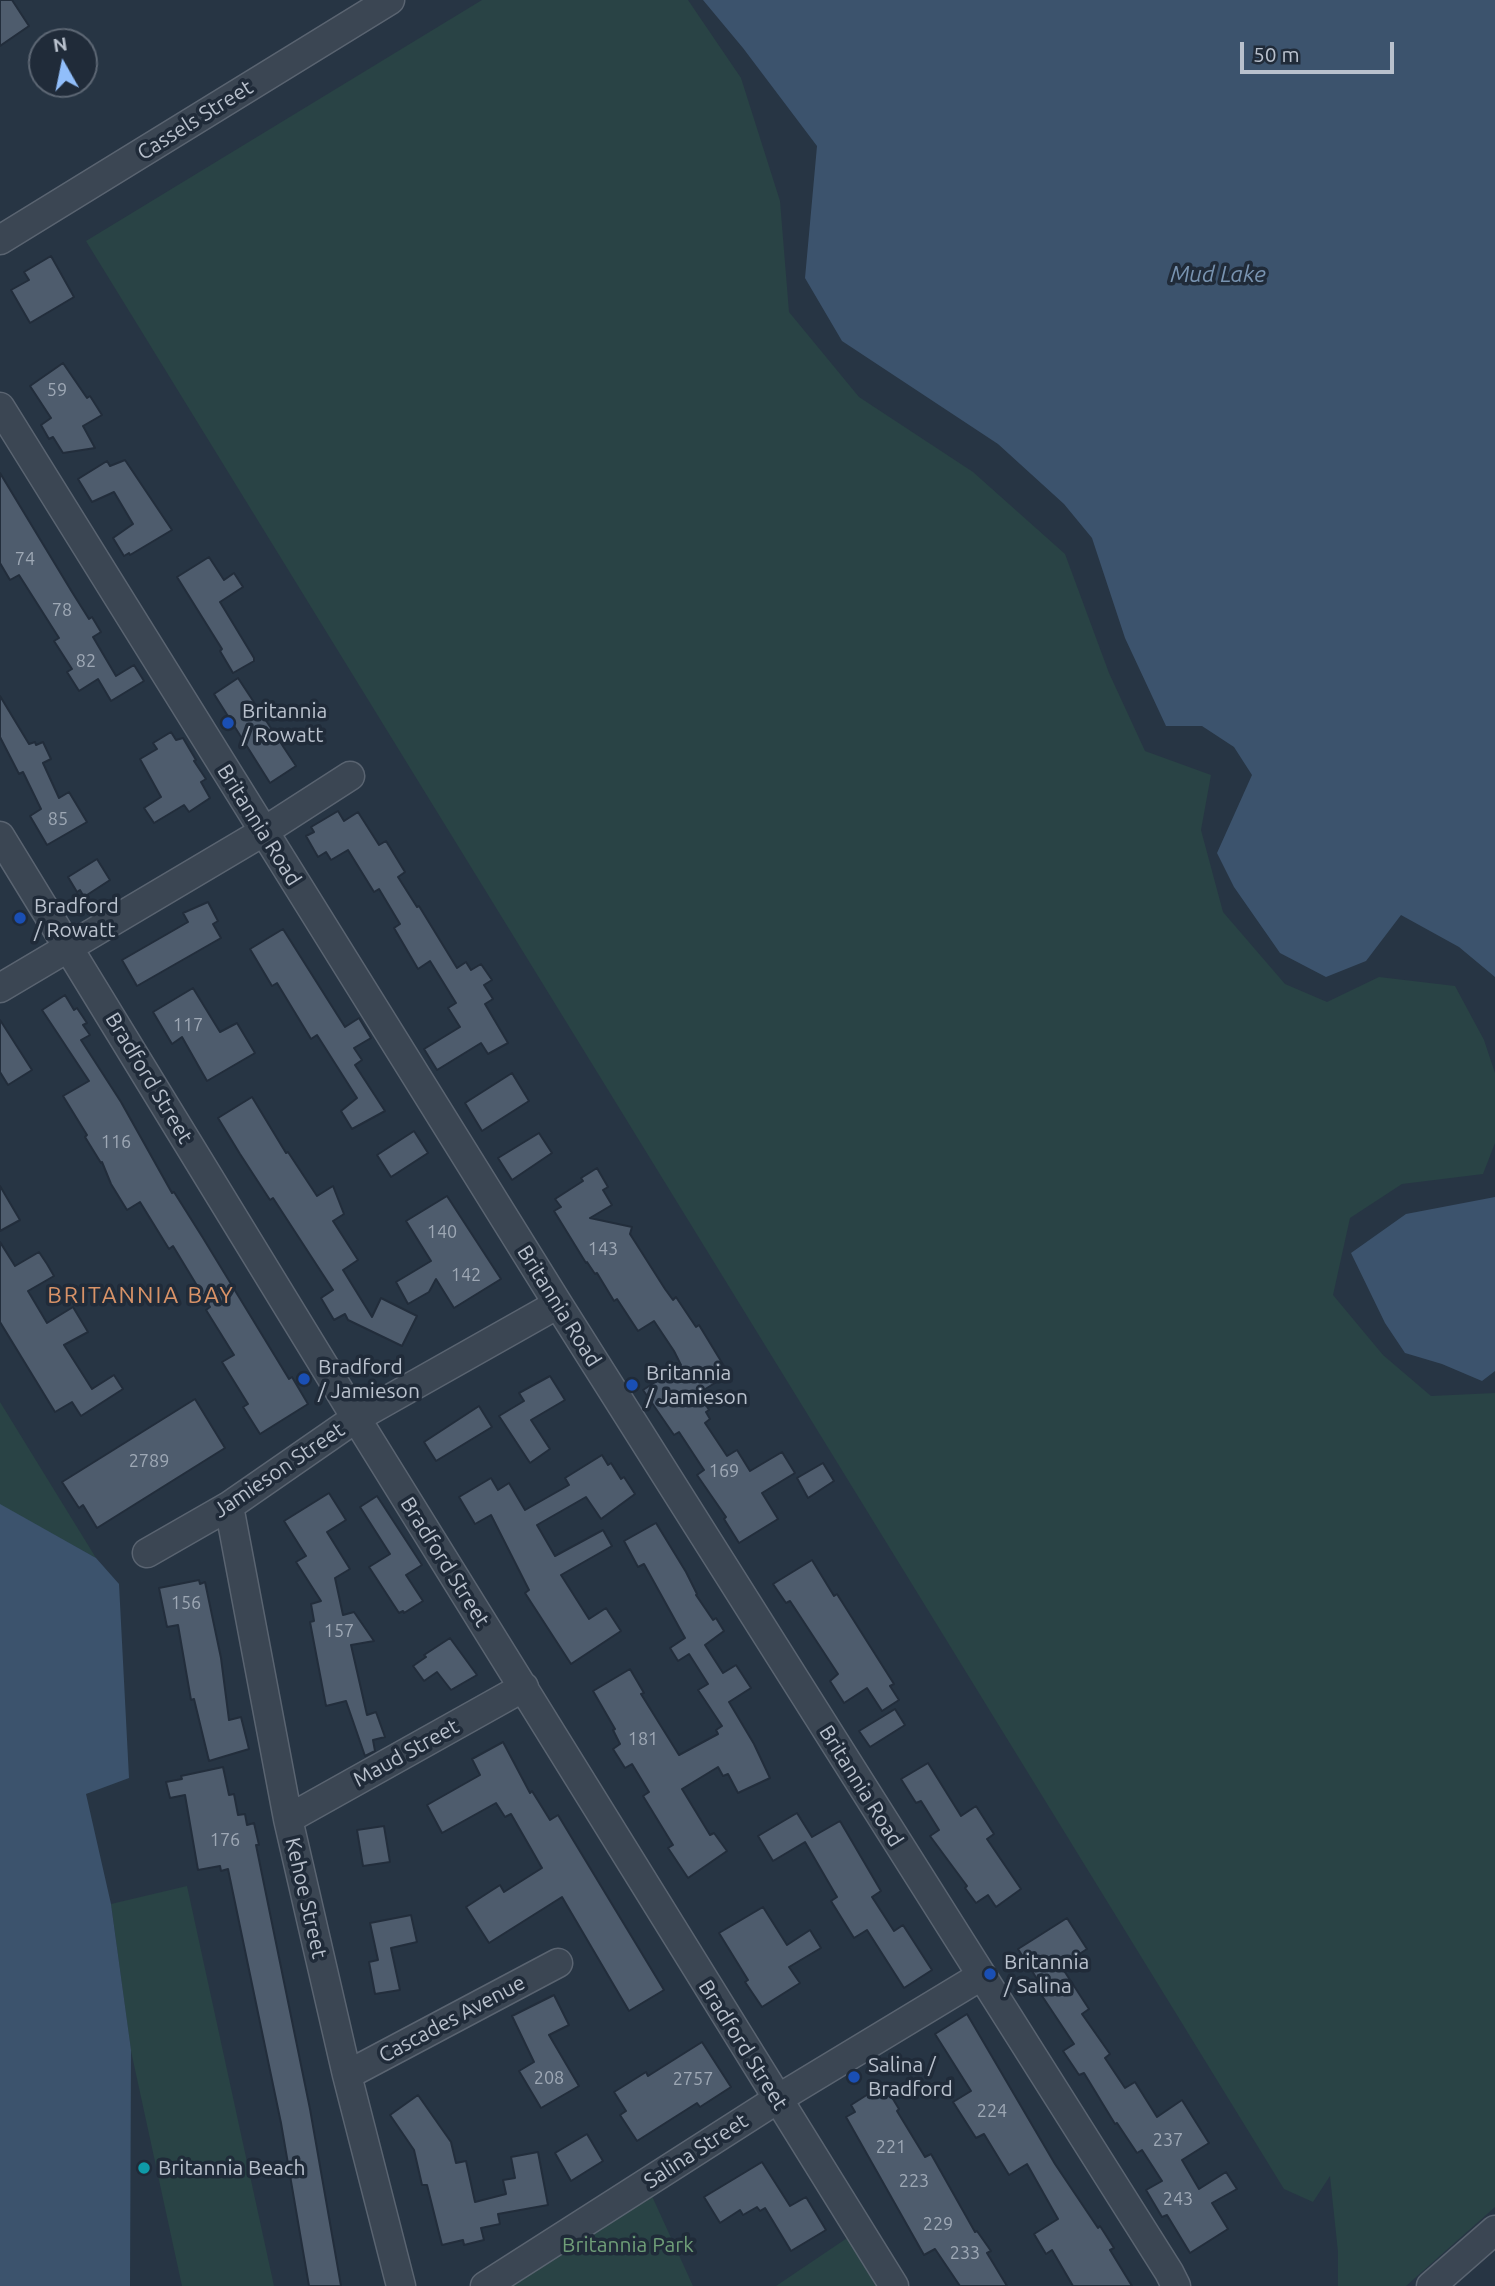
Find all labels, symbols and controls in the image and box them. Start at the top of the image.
north arrow [28,28,98,98]
scale bar [1243,28,1397,72]
text: N [51,32,69,56]
text: 50 m [1253,42,1300,66]
street label: Cassels Street [133,74,257,166]
water label: Mud Lake [1170,260,1266,288]
house number: 59 [47,379,67,401]
house number: 74 [15,548,35,570]
house number: 78 [52,599,72,621]
house number: 82 [76,650,96,672]
place label: Britannia / Rowatt [242,698,327,748]
marker: Britannia / Rowatt [220,715,236,731]
street label: Britannia Road [212,760,306,890]
house number: 85 [48,808,68,830]
place label: Bradford / Rowatt [34,893,119,943]
marker: Bradford / Rowatt [12,910,28,926]
street label: Bradford Street [100,1008,198,1148]
house number: 117 [173,1014,203,1036]
house number: 116 [101,1131,131,1153]
house number: 140 [427,1221,457,1243]
house number: 143 [588,1238,618,1260]
street label: Britannia Road [512,1241,606,1371]
house number: 142 [451,1264,481,1286]
district label: BRITANNIA BAY [49,1281,233,1309]
place label: Bradford / Jamieson [318,1354,420,1404]
place label: Britannia / Jamieson [646,1360,748,1410]
marker: Bradford / Jamieson [296,1371,312,1387]
marker: Britannia / Jamieson [624,1377,640,1393]
street label: Jamieson Street [209,1417,349,1523]
house number: 2789 [129,1450,169,1472]
house number: 169 [709,1460,739,1482]
street label: Bradford Street [395,1492,495,1632]
house number: 156 [171,1592,201,1614]
house number: 157 [324,1620,354,1642]
street label: Maud Street [349,1714,463,1792]
street label: Britannia Road [814,1721,908,1851]
house number: 181 [628,1728,658,1750]
house number: 176 [210,1829,240,1851]
street label: Kehoe Street [280,1835,332,1961]
place label: Britannia / Salina [1004,1949,1089,1999]
marker: Britannia / Salina [982,1966,998,1982]
street label: Cascades Avenue [375,1970,529,2068]
street label: Bradford Street [693,1975,793,2115]
place label: Salina / Bradford [868,2052,953,2102]
house number: 208 [534,2067,564,2089]
house number: 2757 [673,2068,713,2090]
marker: Salina / Bradford [846,2069,862,2085]
house number: 224 [977,2100,1007,2122]
street label: Salina Street [639,2108,753,2194]
house number: 237 [1153,2129,1183,2151]
house number: 221 [876,2136,906,2158]
place label: Britannia Beach [158,2155,306,2181]
marker: Britannia Beach [136,2160,152,2176]
house number: 223 [899,2170,929,2192]
house number: 243 [1163,2188,1193,2210]
house number: 229 [923,2213,953,2235]
park label: Britannia Park [562,2232,694,2258]
house number: 233 [950,2242,980,2264]

